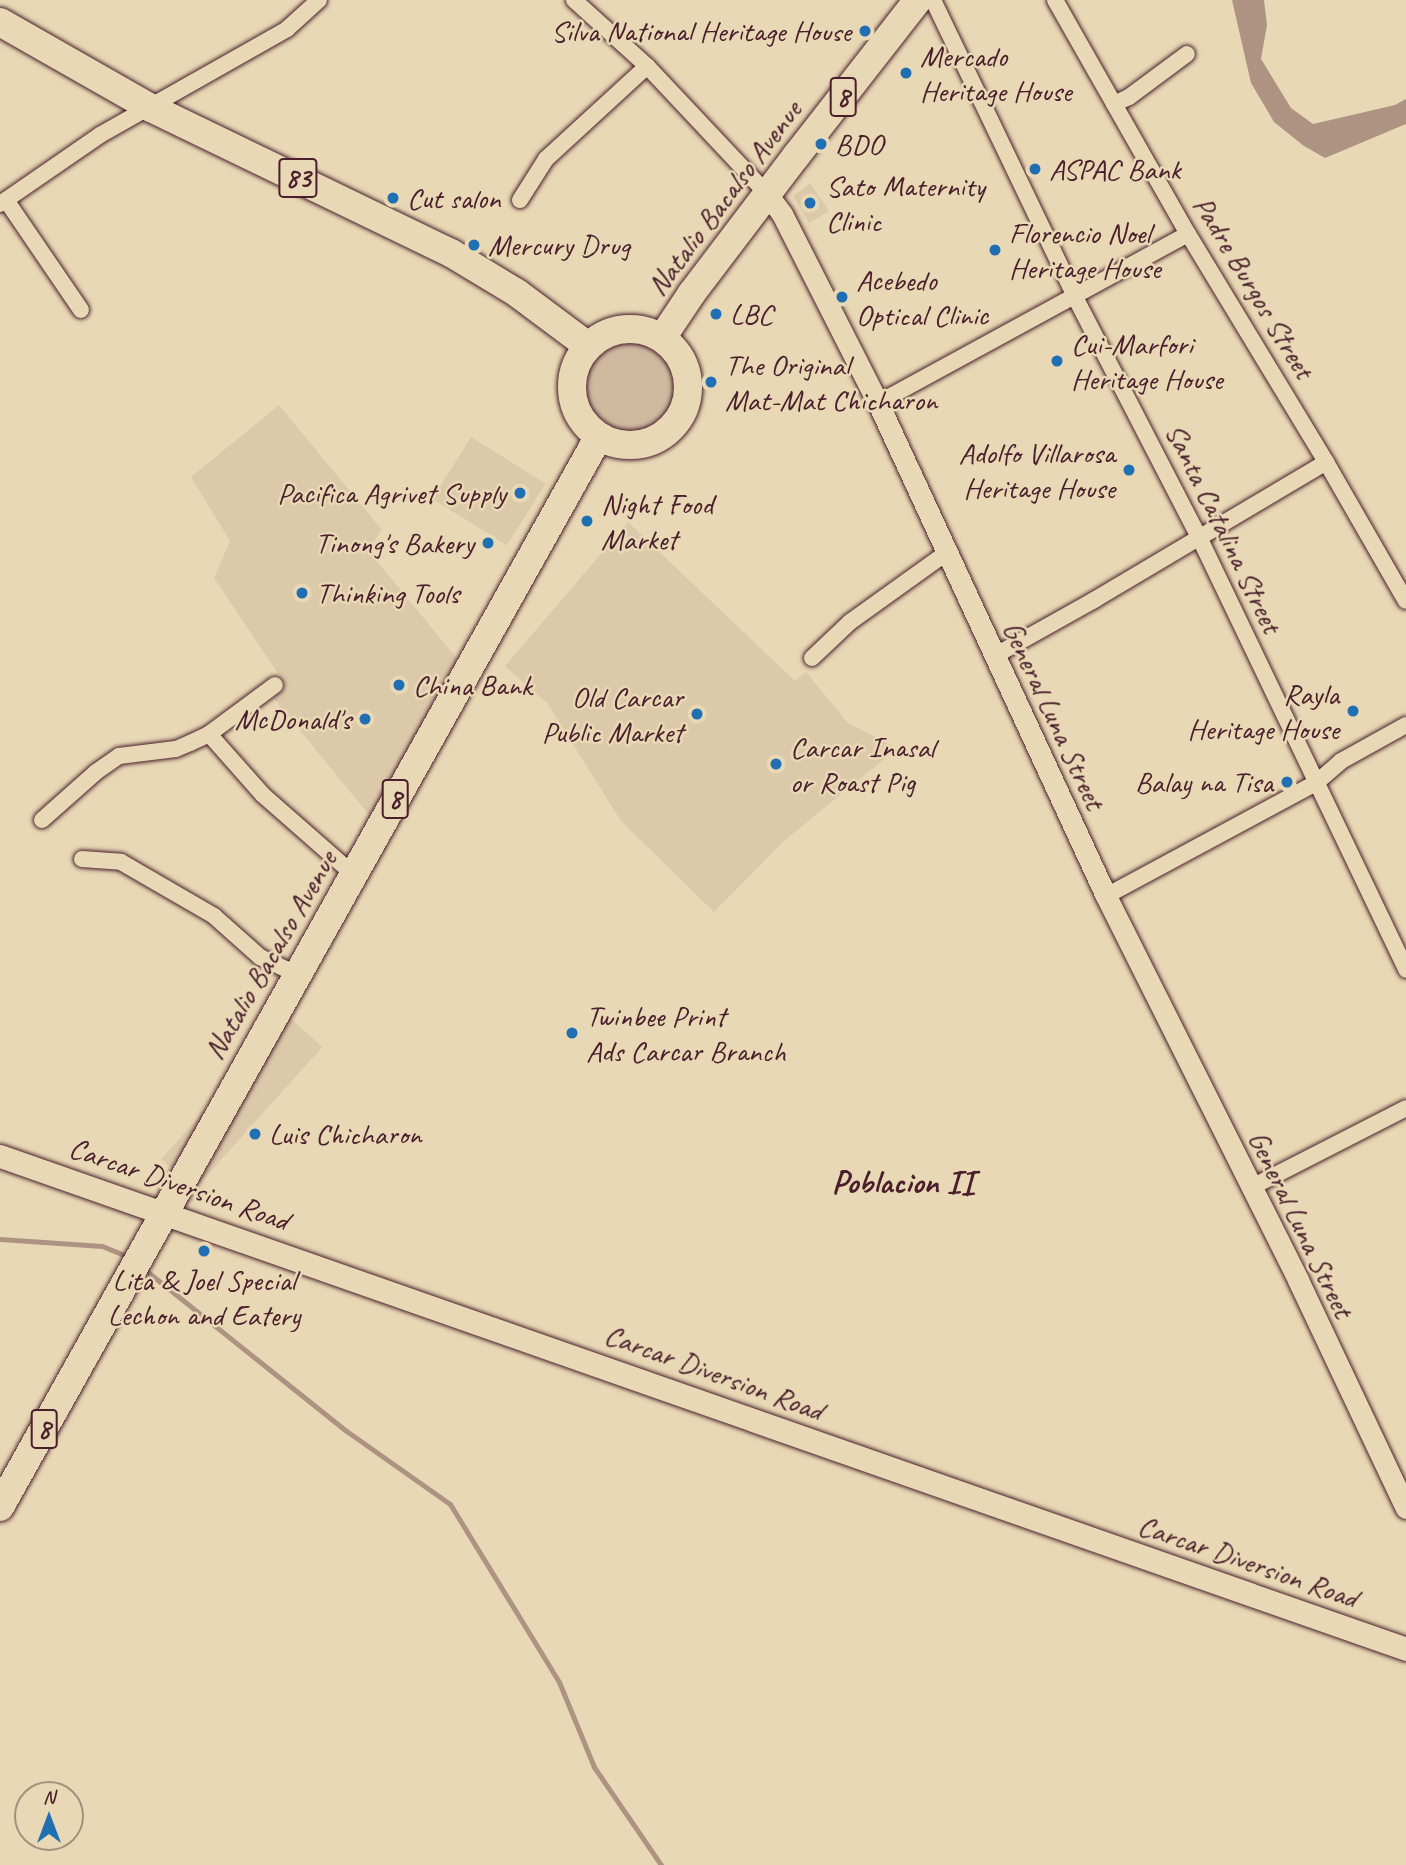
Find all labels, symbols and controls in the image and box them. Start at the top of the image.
place label: Silva National Heritage House [548,13,851,49]
marker: Silva National Heritage House [857,23,873,39]
place label: Mercado Heritage House [920,38,1071,108]
marker: Mercado Heritage House [898,65,914,81]
road number: 8 [829,72,857,122]
street label: Natalio Bacalso Avenue [639,93,809,303]
place label: BDO [835,126,883,162]
marker: BDO [813,136,829,152]
place label: ASPAC Bank [1049,151,1180,187]
road number: 83 [277,154,319,202]
marker: ASPAC Bank [1027,161,1043,177]
place label: Sato Maternity Clinic [826,168,986,238]
place label: Cut salon [407,180,502,216]
street label: Padre Burgos Street [1185,189,1323,385]
marker: Cut salon [385,190,401,206]
marker: Sato Maternity Clinic [800,193,820,213]
place label: Florencio Noel Heritage House [1009,215,1160,286]
place label: Mercury Drug [488,227,630,263]
marker: Mercury Drug [466,237,482,253]
marker: Florencio Noel Heritage House [987,242,1003,258]
place label: Acebedo Optical Clinic [856,262,989,332]
marker: Acebedo Optical Clinic [834,289,850,305]
place label: LBC [730,296,773,332]
marker: LBC [708,306,724,322]
place label: Cui-Marfori Heritage House [1071,326,1222,396]
place label: The Original Mat-Mat Chicharon [725,347,936,418]
marker: Cui-Marfori Heritage House [1049,353,1065,369]
marker: The Original Mat-Mat Chicharon [703,374,719,390]
street label: Santa Catalina Street [1158,417,1290,639]
place label: Adolfo Villarosa Heritage House [959,435,1115,505]
marker: Adolfo Villarosa Heritage House [1121,462,1137,478]
place label: Pacifica Agrivet Supply [278,475,506,511]
marker: Pacifica Agrivet Supply [512,485,528,501]
place label: Night Food Market [601,486,713,556]
marker: Night Food Market [579,513,595,529]
place label: Tinong's Bakery [315,525,474,561]
marker: Tinong's Bakery [480,535,496,551]
place label: Thinking Tools [316,575,459,611]
marker: Thinking Tools [294,585,310,601]
street label: General Luna Street [995,615,1113,815]
place label: China Bank [413,667,533,703]
place label: Rayla Heritage House [1188,676,1339,746]
marker: China Bank [391,677,407,693]
place label: Old Carcar Public Market [541,679,683,750]
place label: McDonald's [235,701,351,737]
marker: Rayla Heritage House [1345,703,1361,719]
marker: Old Carcar Public Market [689,706,705,722]
marker: McDonald's [357,711,373,727]
place label: Carcar Inasal or Roast Pig [790,729,934,800]
marker: Carcar Inasal or Roast Pig [768,756,784,772]
place label: Balay na Tisa [1134,764,1273,800]
road number: 8 [381,774,409,824]
marker: Balay na Tisa [1279,774,1295,790]
street label: Natalio Bacalso Avenue [196,844,344,1066]
place label: Twinbee Print Ads Carcar Branch [586,998,787,1068]
marker: Twinbee Print Ads Carcar Branch [564,1025,580,1041]
place label: Luis Chicharon [269,1116,420,1152]
street label: General Luna Street [1240,1124,1362,1324]
marker: Luis Chicharon [247,1126,263,1142]
street label: Carcar Diversion Road [64,1129,294,1239]
district label: Poblacion II [832,1163,974,1203]
marker: Lita & Joel Special Lechon and Eatery [196,1243,212,1259]
place label: Lita & Joel Special Lechon and Eatery [107,1262,301,1332]
street label: Carcar Diversion Road [600,1316,828,1428]
road number: 8 [30,1404,58,1454]
street label: Carcar Diversion Road [1133,1506,1363,1616]
north arrow [14,1781,84,1851]
text: N [43,1785,55,1809]

